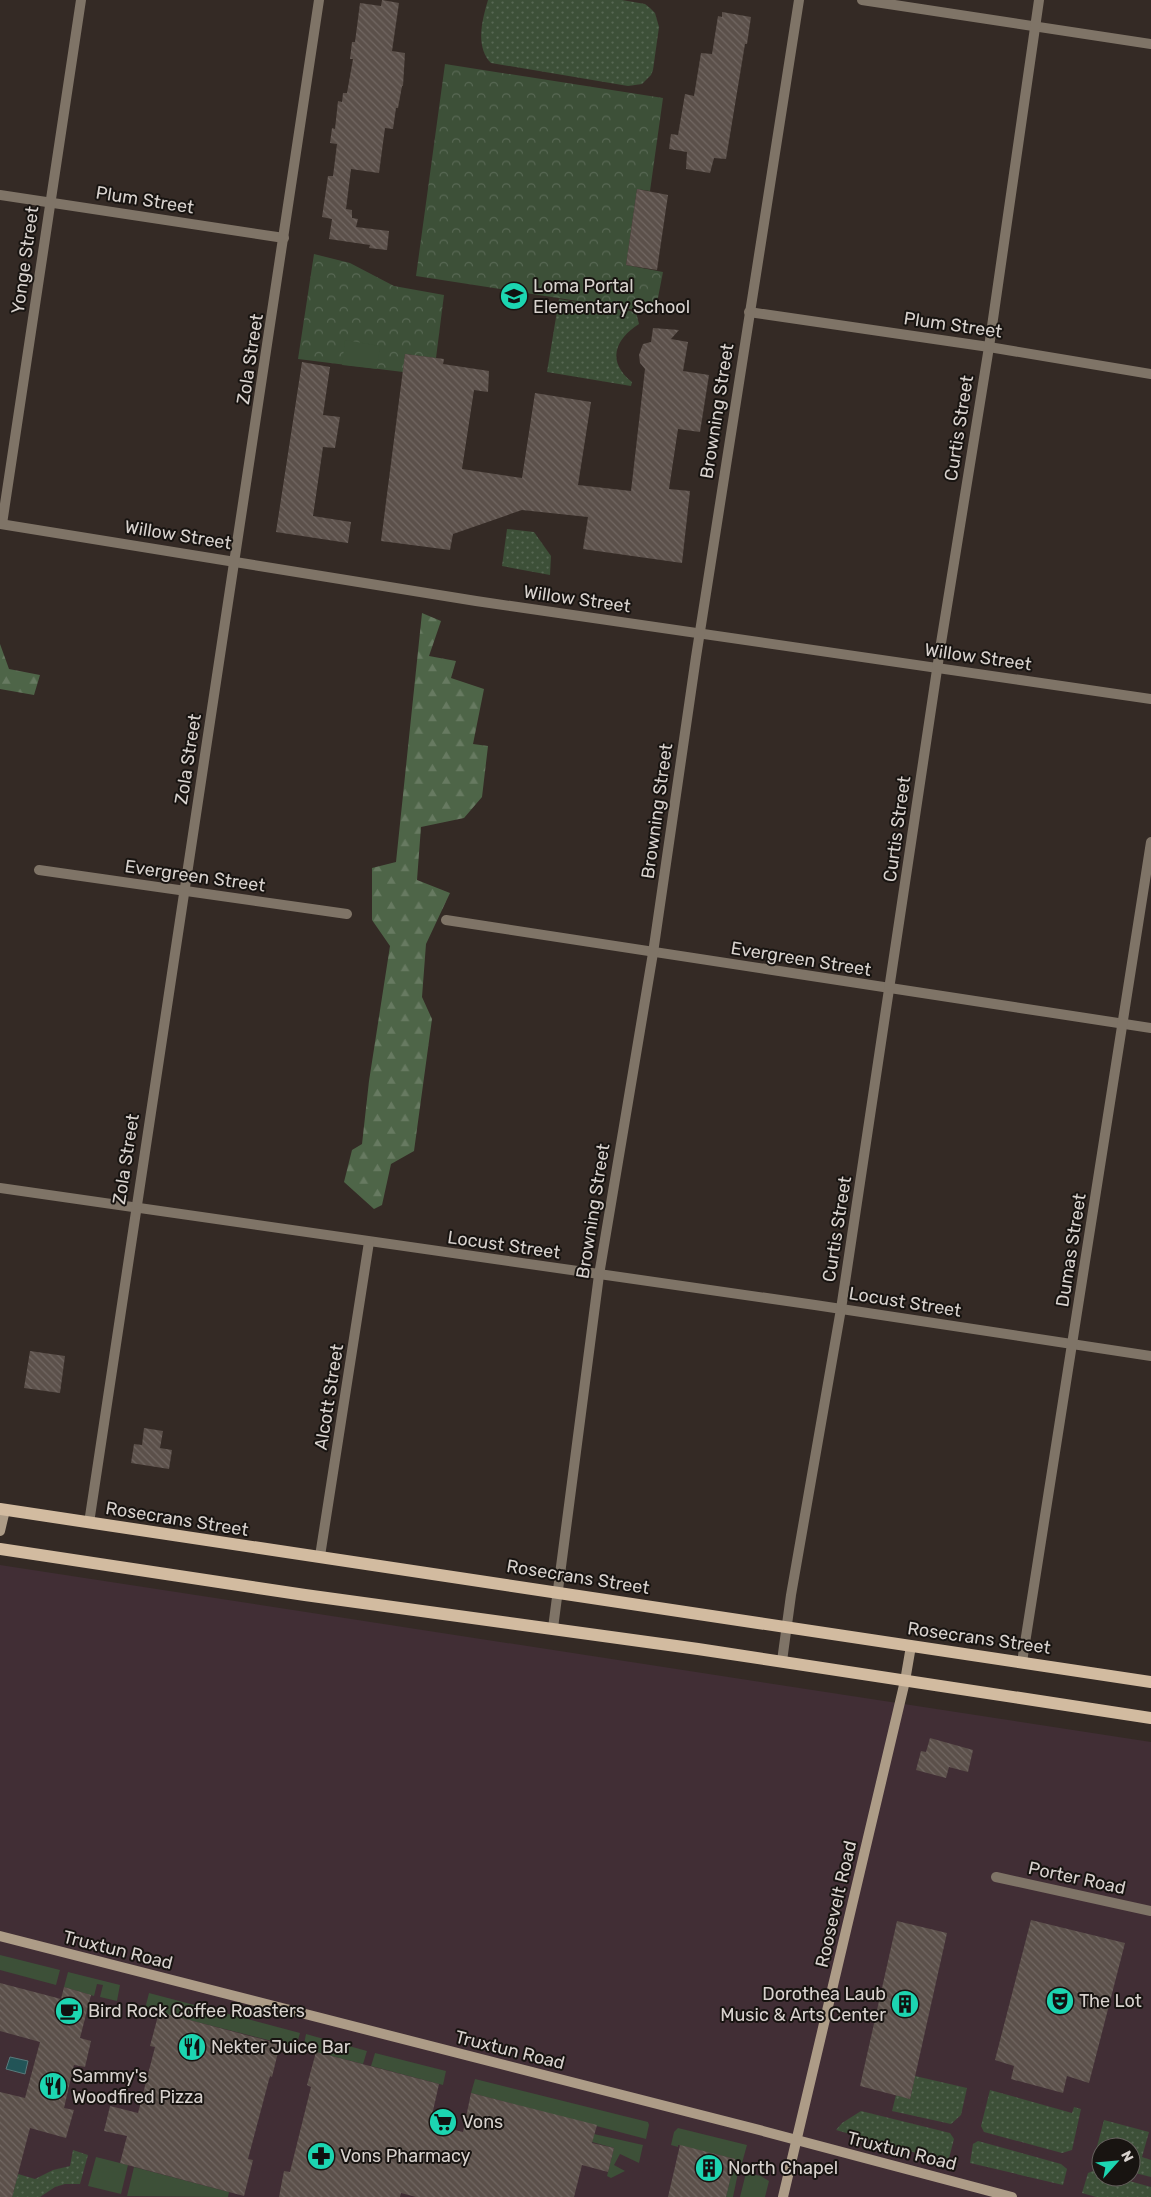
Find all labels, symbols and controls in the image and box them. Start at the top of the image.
street label: Plum Street [94,181,196,219]
street label: Yonge Street [7,205,43,315]
place label: Loma Portal Elementary School [533,275,690,318]
school or university icon: Loma Portal Elementary School [499,281,529,311]
street label: Plum Street [902,307,1004,343]
street label: Zola Street [232,312,268,406]
street label: Browning Street [695,342,739,480]
street label: Curtis Street [940,374,978,482]
street label: Willow Street [123,516,233,554]
street label: Willow Street [522,581,632,617]
street label: Willow Street [923,639,1033,675]
street label: Zola Street [170,712,206,806]
street label: Browning Street [637,742,677,880]
street label: Curtis Street [879,775,915,883]
street label: Evergreen Street [123,855,267,897]
street label: Evergreen Street [729,937,873,981]
street label: Zola Street [108,1112,144,1206]
street label: Browning Street [571,1142,615,1280]
street label: Curtis Street [818,1175,856,1283]
street label: Dumas Street [1051,1192,1091,1308]
street label: Locust Street [446,1226,562,1264]
street label: Locust Street [847,1282,963,1322]
street label: Alcott Street [310,1342,348,1452]
street label: Rosecrans Street [104,1497,250,1541]
street label: Rosecrans Street [505,1555,651,1599]
street label: Rosecrans Street [906,1617,1052,1659]
street label: Roosevelt Road [811,1838,861,1970]
street label: Porter Road [1026,1857,1128,1899]
street label: Truxtun Road [61,1926,175,1974]
place label: Dorothea Laub Music & Arts Center [720,1983,886,2026]
theatre icon: The Lot [1045,1986,1075,2016]
building icon: Dorothea Laub Music & Arts Center [890,1989,920,2019]
place label: The Lot [1079,1990,1142,2012]
cafe icon: Bird Rock Coffee Roasters [54,1996,84,2026]
place label: Bird Rock Coffee Roasters [88,2000,305,2022]
street label: Truxtun Road [453,2026,567,2074]
restaurant icon: Nekter Juice Bar [177,2032,207,2062]
place label: Nekter Juice Bar [211,2036,351,2058]
place label: Sammy's Woodfired Pizza [72,2065,203,2108]
restaurant icon: Sammy's Woodfired Pizza [38,2071,68,2101]
supermarket icon: Vons [428,2107,458,2137]
place label: Vons [462,2111,503,2133]
street label: Truxtun Road [845,2127,959,2175]
north arrow [1091,2137,1141,2187]
pharmacy icon: Vons Pharmacy [306,2141,336,2171]
place label: Vons Pharmacy [340,2145,471,2167]
text: N [1117,2148,1137,2165]
building icon: North Chapel [694,2153,724,2183]
place label: North Chapel [728,2157,838,2179]

